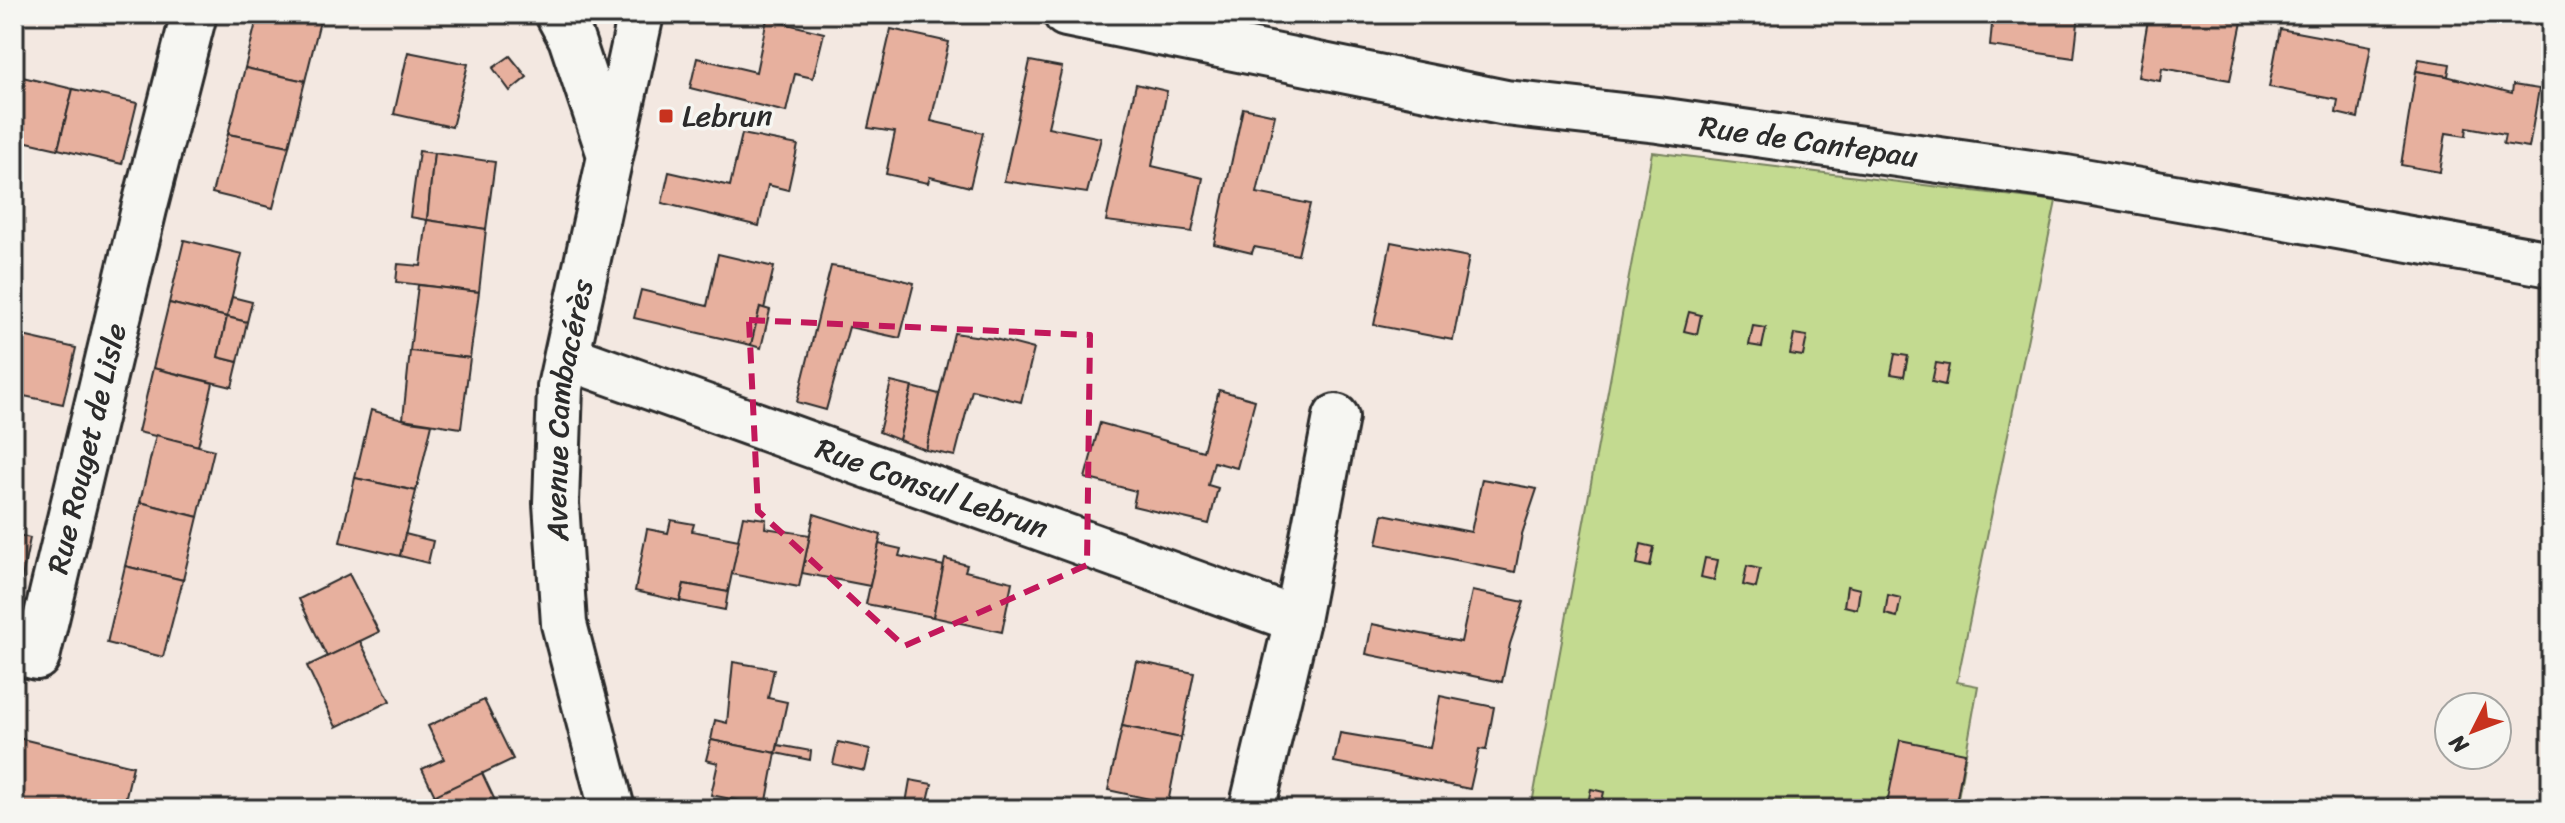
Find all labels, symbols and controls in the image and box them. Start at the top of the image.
place label: Lebrun [682,89,772,143]
street label: Rue de Cantepau [1696,99,1921,184]
marker: Lebrun [657,107,675,125]
street label: Avenue Cambacérès [529,274,610,544]
street label: Rue Rouget de Lisle [31,318,143,580]
street label: Rue Consul Lebrun [808,422,1056,555]
north arrow [2433,691,2513,771]
text: N [2438,725,2479,764]

